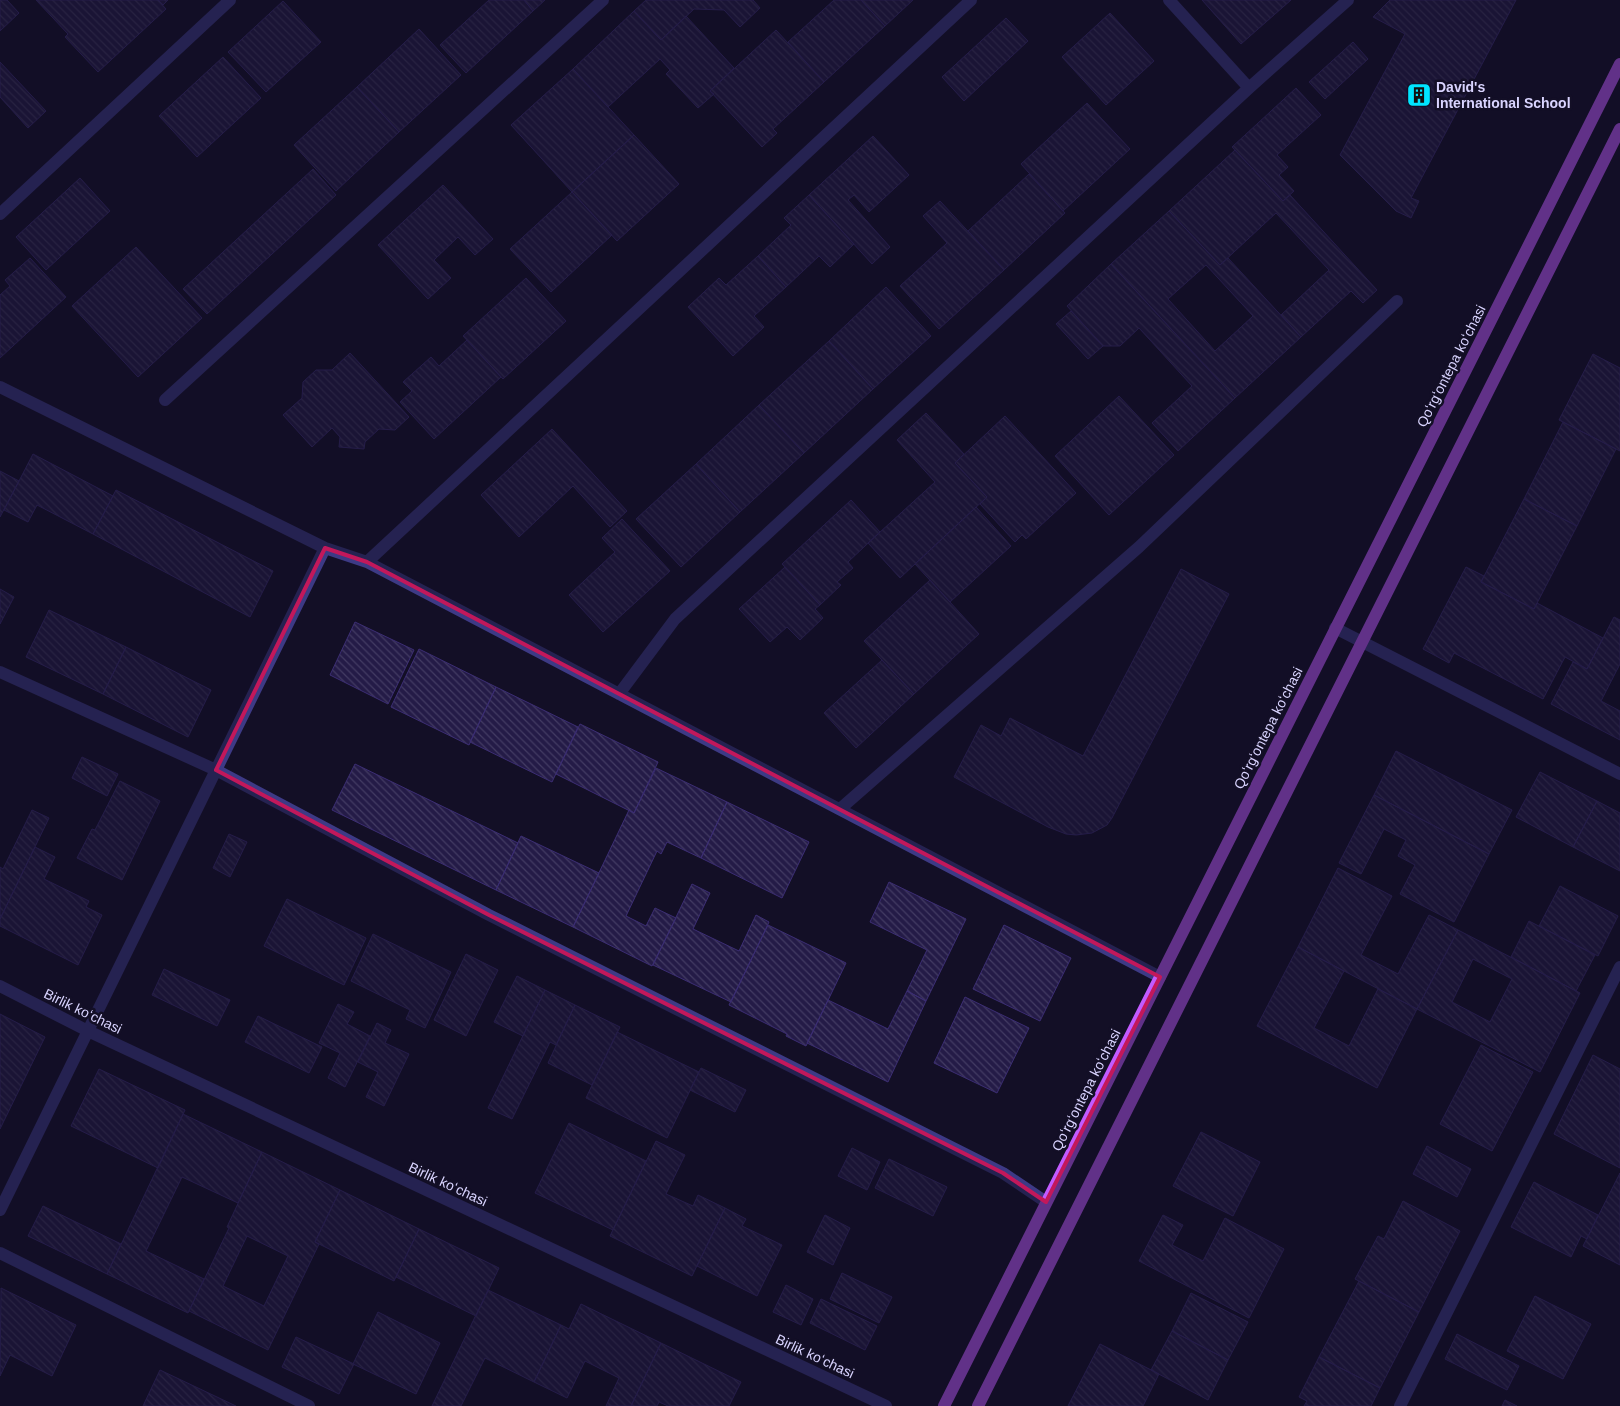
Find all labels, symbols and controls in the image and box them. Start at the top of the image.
place label: David's International School [1436,79,1571,111]
building icon: David's International School [1406,82,1432,108]
street label: Qoʻrgʻontepa koʻchasi [1413,302,1489,430]
street label: Qoʻrgʻontepa koʻchasi [1230,664,1306,792]
street label: Birlik koʻchasi [41,985,125,1037]
street label: Qoʻrgʻontepa koʻchasi [1048,1026,1124,1154]
street label: Birlik koʻchasi [406,1159,490,1209]
street label: Birlik koʻchasi [773,1331,857,1381]

